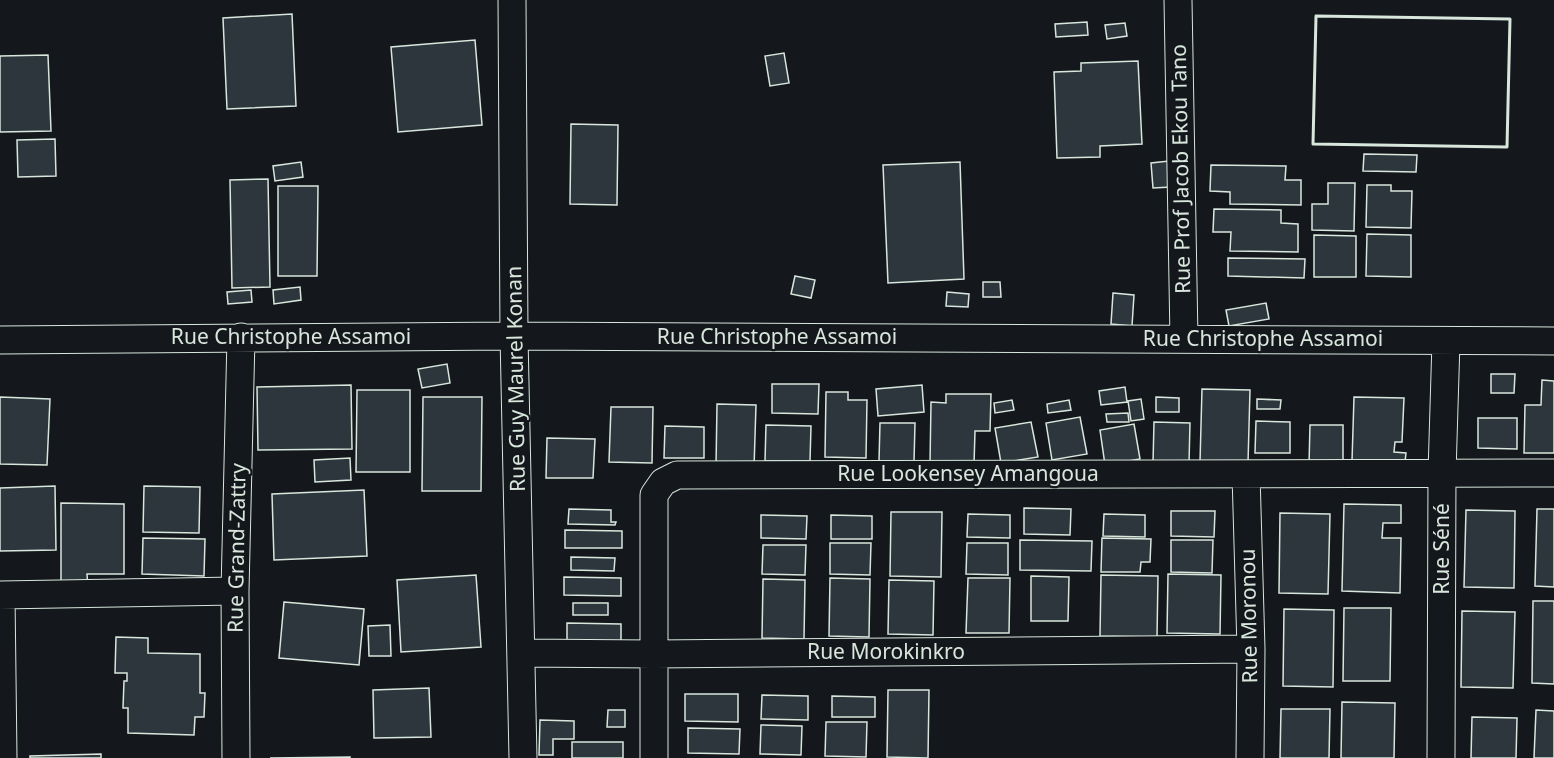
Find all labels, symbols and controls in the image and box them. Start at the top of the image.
street label: Rue Prof Jacob Ekou Tano [1164,44,1196,294]
street label: Rue Guy Maurel Konan [499,266,531,492]
street label: Rue Christophe Assamoi [171,322,411,350]
street label: Rue Christophe Assamoi [657,322,897,350]
street label: Rue Christophe Assamoi [1143,324,1383,352]
street label: Rue Lookensey Amangoua [837,459,1099,487]
street label: Rue Grand-Zattry [221,463,251,633]
street label: Rue Séné [1427,503,1455,595]
street label: Rue Moronou [1233,548,1263,684]
street label: Rue Morokinkro [807,637,965,665]

